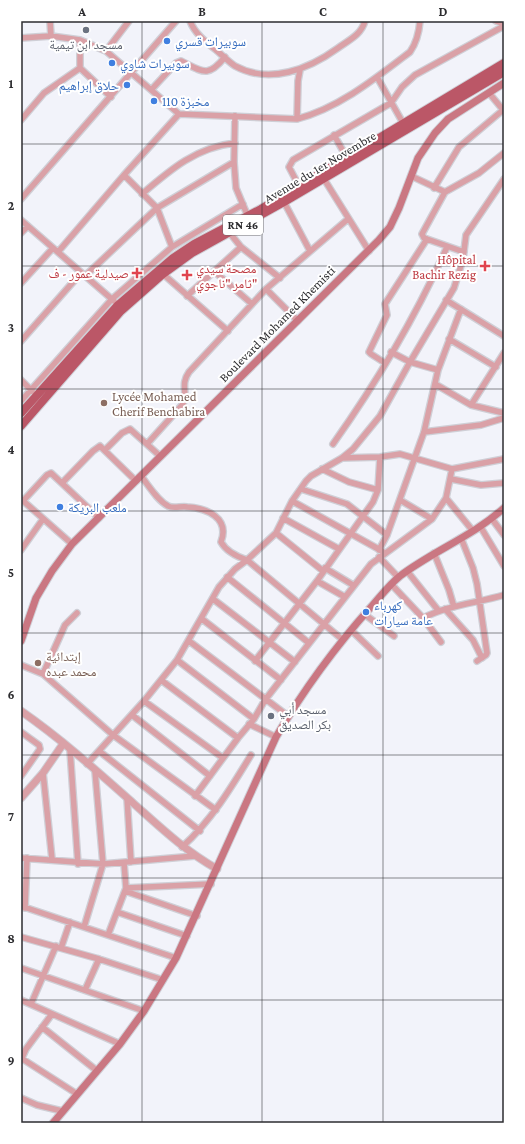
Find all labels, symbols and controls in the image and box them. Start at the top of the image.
text: A [77,4,86,19]
text: B [198,4,206,19]
text: C [319,4,327,19]
text: D [439,4,448,19]
marker: مسجد ابن تيمية [81,25,91,35]
place label: سوبيرات قسري [175,34,246,52]
marker: سوبيرات قسري [162,36,172,46]
place label: مسجد ابن تيمية [49,37,123,53]
place label: سوبيرات شاوي [120,56,190,74]
marker: سوبيرات شاوي [107,58,117,68]
text: 1 [9,76,14,91]
place label: حلاق إبراهيم [59,78,119,94]
marker: حلاق إبراهيم [122,80,132,90]
place label: مخبزة 110 [162,94,209,110]
marker: مخبزة 110 [149,96,159,106]
street label: Avenue du 1er Novembre [261,128,379,206]
text: 2 [8,198,15,213]
road number: RN 46 [223,215,263,235]
place label: Hôpital Bachir Rezig [412,252,477,282]
marker: Hôpital Bachir Rezig [479,260,491,272]
place label: مصحة سيدي ثامر "ناجوي" [196,261,257,294]
street label: Boulevard Mohamed Khemisti [216,263,338,385]
place label: صيدلية عمور - ف [49,266,129,282]
marker: صيدلية عمور - ف [132,268,142,278]
marker: مصحة سيدي ثامر "ناجوي" [181,269,193,281]
text: 3 [8,320,14,335]
place label: Lycée Mohamed Cherif Benchabira [112,389,205,419]
marker: Lycée Mohamed Cherif Benchabira [99,398,109,408]
text: 4 [7,442,15,457]
place label: ملعب البريكة [68,500,127,516]
marker: ملعب البريكة [55,502,65,512]
text: 5 [8,565,14,580]
place label: كهرباء عامة سيارات [374,598,433,629]
marker: كهرباء عامة سيارات [361,607,371,617]
place label: إبتدائية محمد عبده [46,649,96,679]
marker: إبتدائية محمد عبده [33,658,43,668]
text: 6 [7,687,15,702]
place label: مسجد أبي بكر الصديق [279,702,331,733]
marker: مسجد أبي بكر الصديق [266,711,276,721]
text: 7 [8,809,14,824]
text: 8 [7,931,15,946]
text: 9 [7,1053,15,1068]

